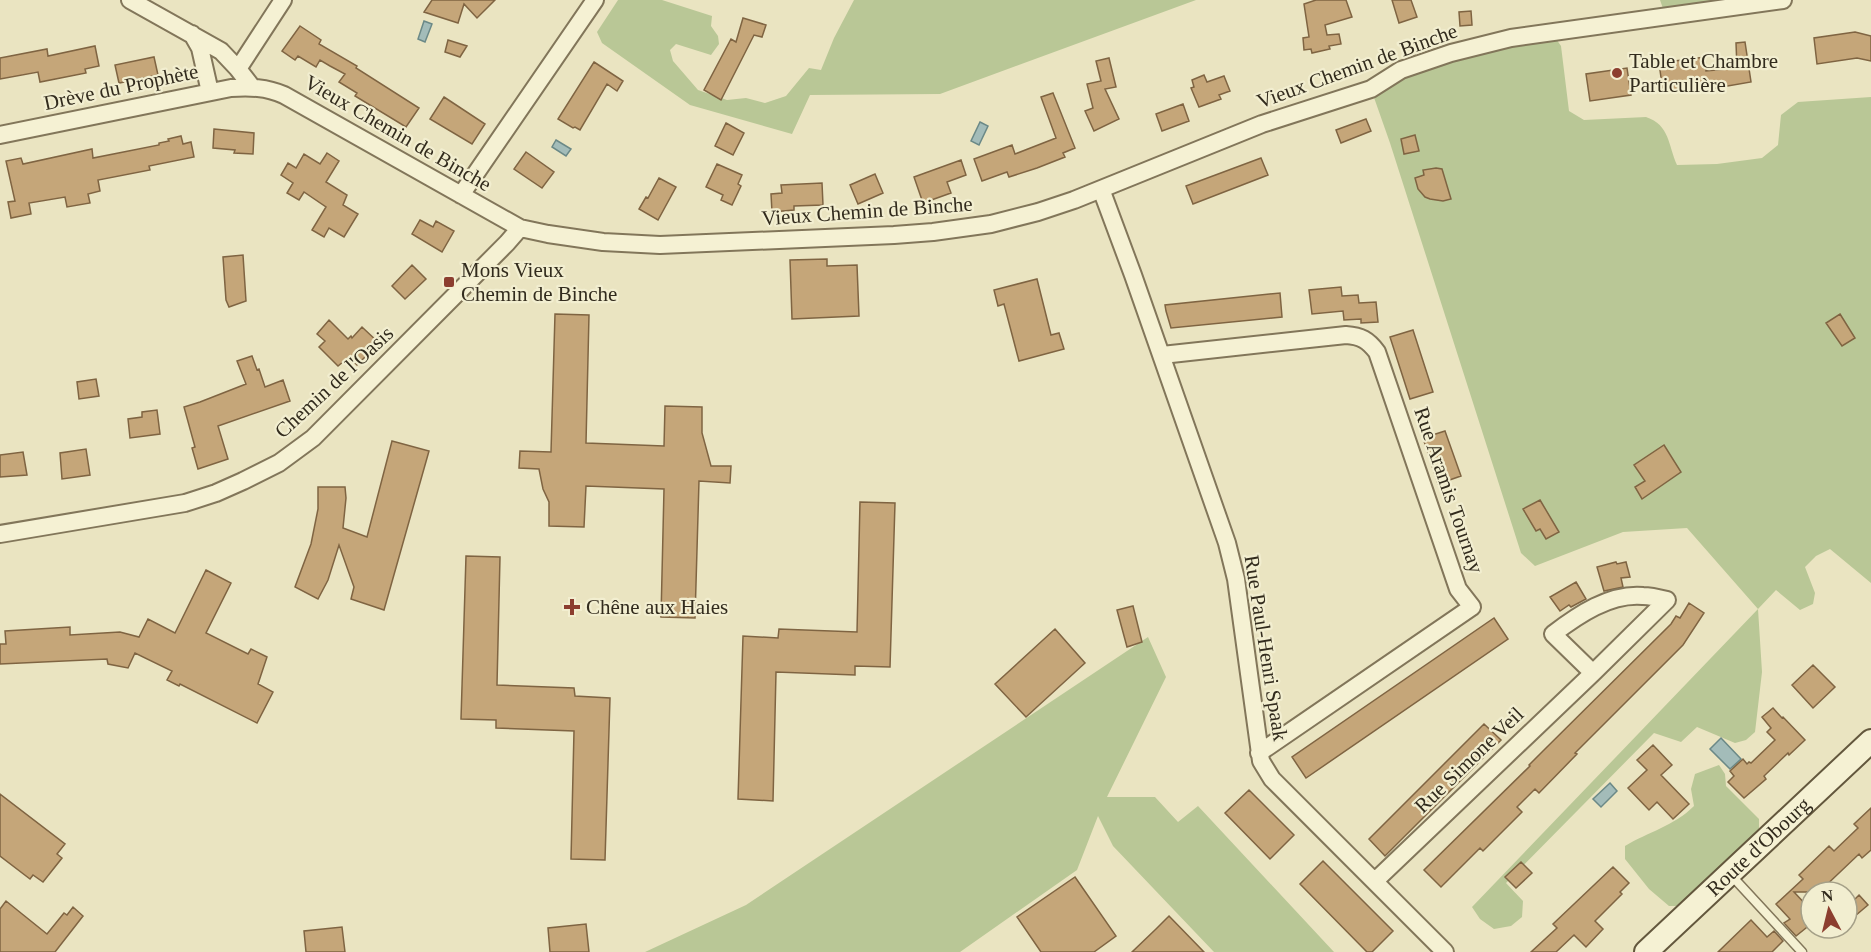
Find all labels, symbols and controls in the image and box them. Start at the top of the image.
street label: Vieux Chemin de Binche [1253,19,1461,113]
place label: Table et Chambre Particulière [1629,49,1778,97]
street label: Drève du Prophète [41,59,201,115]
marker: Table et Chambre Particulière [1610,66,1624,80]
street label: Vieux Chemin de Binche [300,70,496,196]
street label: Vieux Chemin de Binche [761,192,973,230]
place label: Mons Vieux Chemin de Binche [461,258,617,306]
marker: Mons Vieux Chemin de Binche [442,275,456,289]
street label: Chemin de l'Oasis [270,321,398,443]
street label: Rue Aramis Tournay [1409,404,1489,577]
street label: Rue Paul-Henri Spaak [1239,553,1293,743]
place label: Chêne aux Haies [586,595,728,619]
marker: Chêne aux Haies [563,598,581,616]
street label: Rue Simone Veil [1410,702,1529,818]
street label: Route d'Obourg [1701,792,1816,901]
north arrow [1799,880,1859,940]
text: N [1820,886,1834,905]

